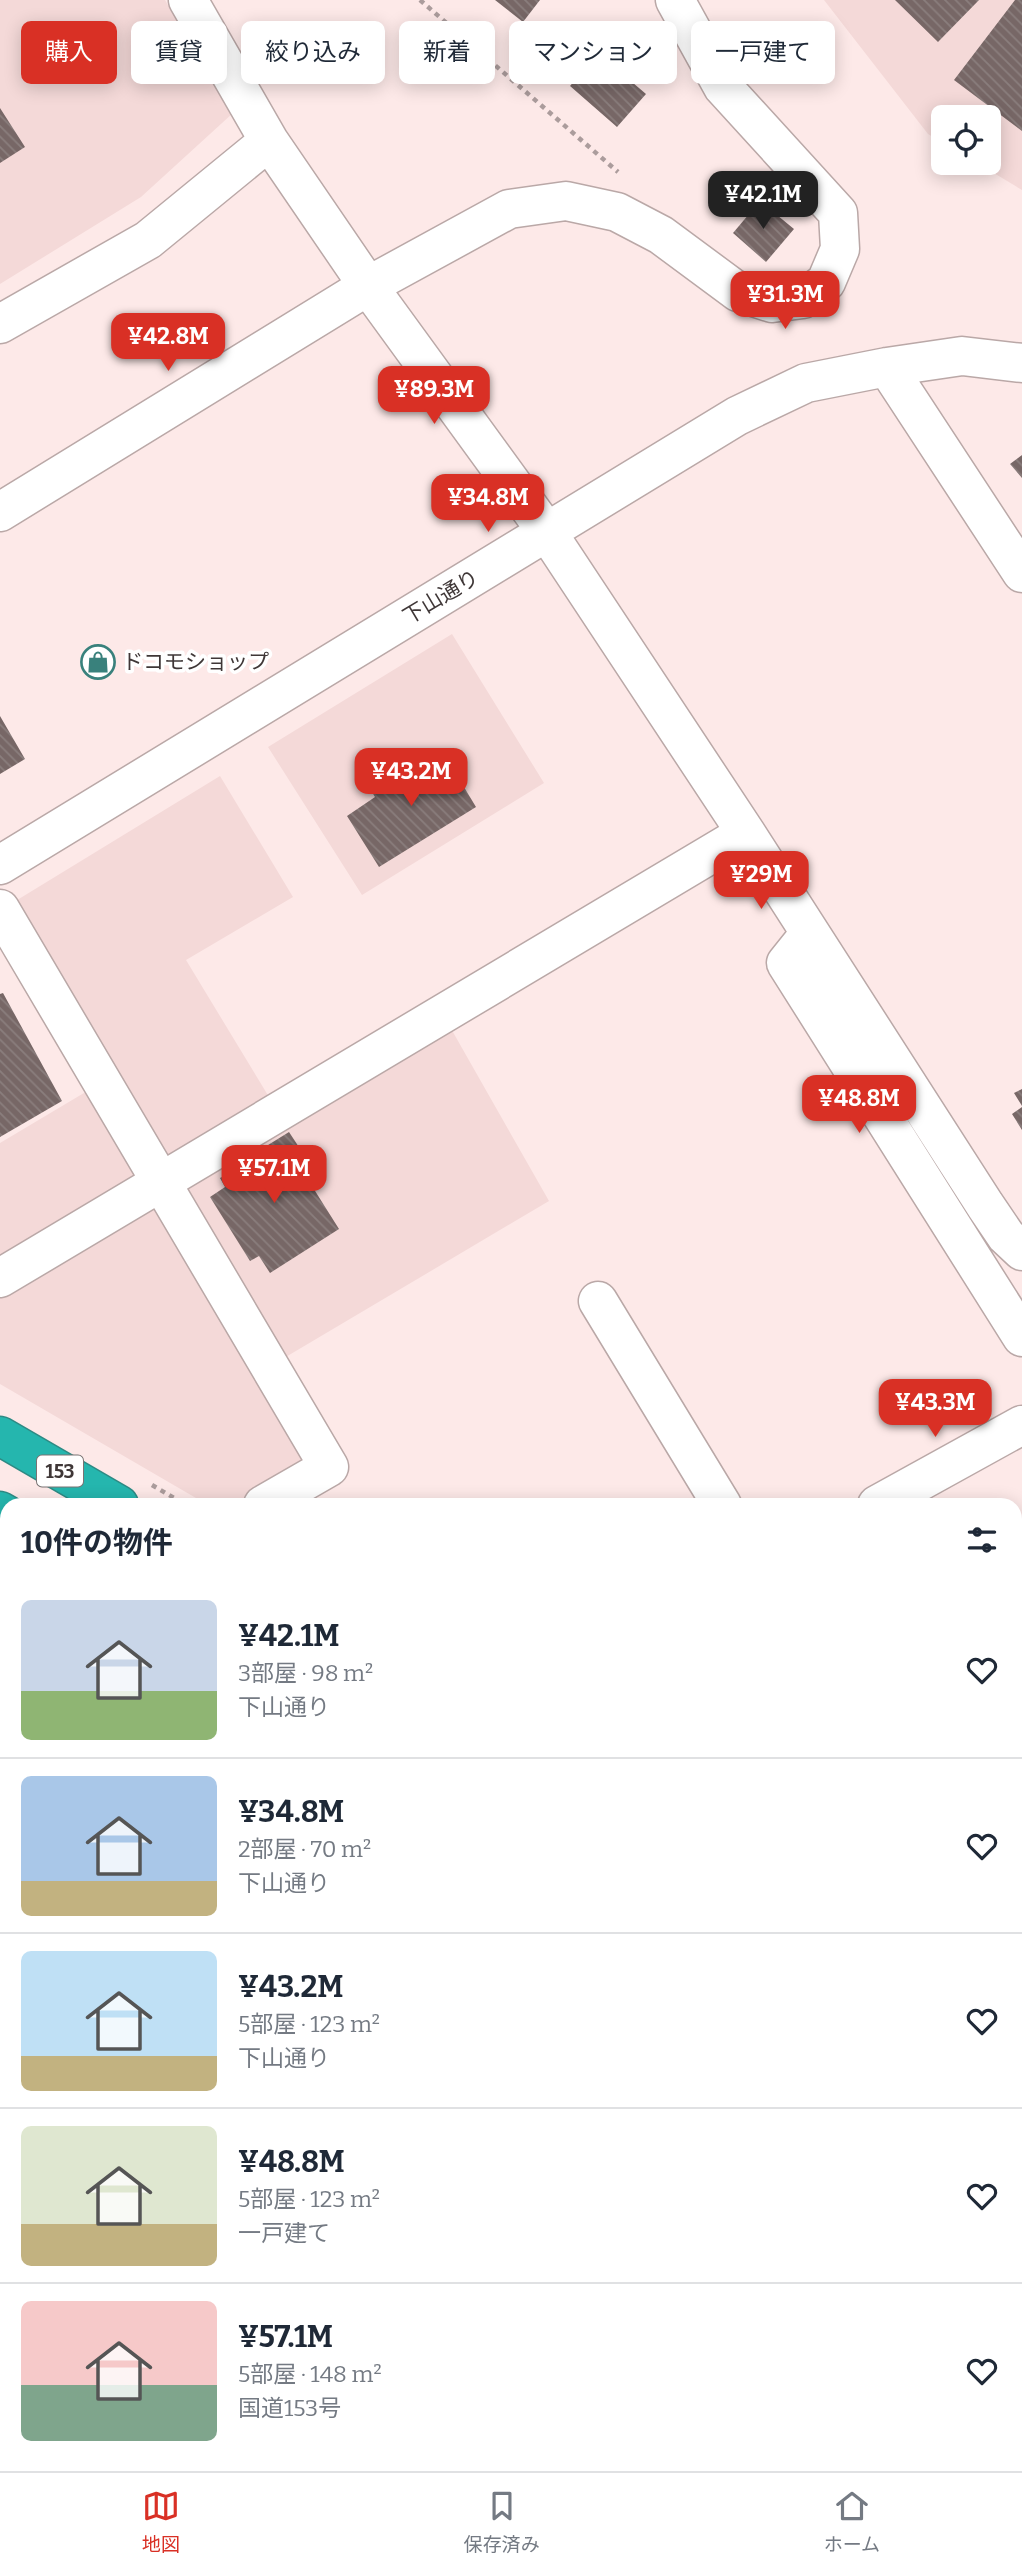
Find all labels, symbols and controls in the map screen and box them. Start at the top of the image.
chip: 購入 [21,21,117,84]
chip: 賃貸 [131,21,227,84]
chip: 絞り込み [241,21,385,84]
chip: 新着 [399,21,495,84]
chip: マンション [509,21,677,84]
chip: 一戸建て [691,21,835,84]
map controls [931,105,1001,175]
button: locate [931,105,1001,175]
pin: ¥42.1M [706,172,820,231]
text: ¥42.1M [724,180,802,208]
pin: ¥31.3M [728,272,842,331]
text: ¥31.3M [747,280,823,308]
pin: ¥42.8M [111,314,225,373]
text: ¥42.8M [127,322,209,350]
pin: ¥89.3M [377,366,491,426]
text: ¥89.3M [394,375,474,403]
pin: ¥34.8M [431,475,545,534]
text: ¥34.8M [447,483,529,511]
street label: 下山通り [398,564,484,630]
shop icon: ドコモショップ [79,643,117,681]
place label: ドコモショップ [122,649,269,675]
pin: ¥43.2M [354,748,468,808]
text: ¥43.2M [371,757,451,785]
pin: ¥29M [720,852,802,911]
text: ¥29M [730,860,792,888]
pin: ¥48.8M [802,1076,916,1135]
text: ¥48.8M [818,1084,900,1112]
pin: ¥57.1M [217,1146,331,1205]
text: ¥57.1M [238,1154,310,1182]
pin: ¥43.3M [878,1380,992,1439]
text: ¥43.3M [895,1388,975,1416]
road number: 153 [37,1456,83,1486]
icon: filters [963,1521,1001,1559]
text: 10件の物件 [21,1525,173,1561]
text: ¥42.1M [238,1618,340,1654]
icon: home [77,1628,161,1712]
icon: heart [963,1651,1001,1689]
text: 3部屋 · 98 m² [238,1659,373,1687]
text: 下山通り [238,1693,330,1721]
text: ¥34.8M [238,1794,344,1830]
icon: home [77,1804,161,1888]
icon: heart [963,1827,1001,1865]
text: 2部屋 · 70 m² [238,1835,371,1863]
text: 下山通り [238,1869,330,1897]
text: ¥43.2M [238,1969,343,2005]
icon: home [77,1979,161,2063]
icon: heart [963,2002,1001,2040]
text: 5部屋 · 123 m² [238,2010,380,2038]
text: 下山通り [238,2044,330,2072]
text: ¥48.8M [238,2144,345,2180]
icon: home [77,2154,161,2238]
icon: heart [963,2177,1001,2215]
text: 5部屋 · 123 m² [238,2185,380,2213]
text: 一戸建て [238,2219,330,2247]
text: ¥57.1M [238,2319,333,2355]
icon: home [77,2329,161,2413]
icon: heart [963,2352,1001,2390]
text: 5部屋 · 148 m² [238,2360,382,2388]
text: 国道153号 [238,2394,341,2422]
tab: 地図 [142,2487,180,2556]
tab: 保存済み [464,2487,540,2556]
tab: ホーム [824,2487,880,2556]

